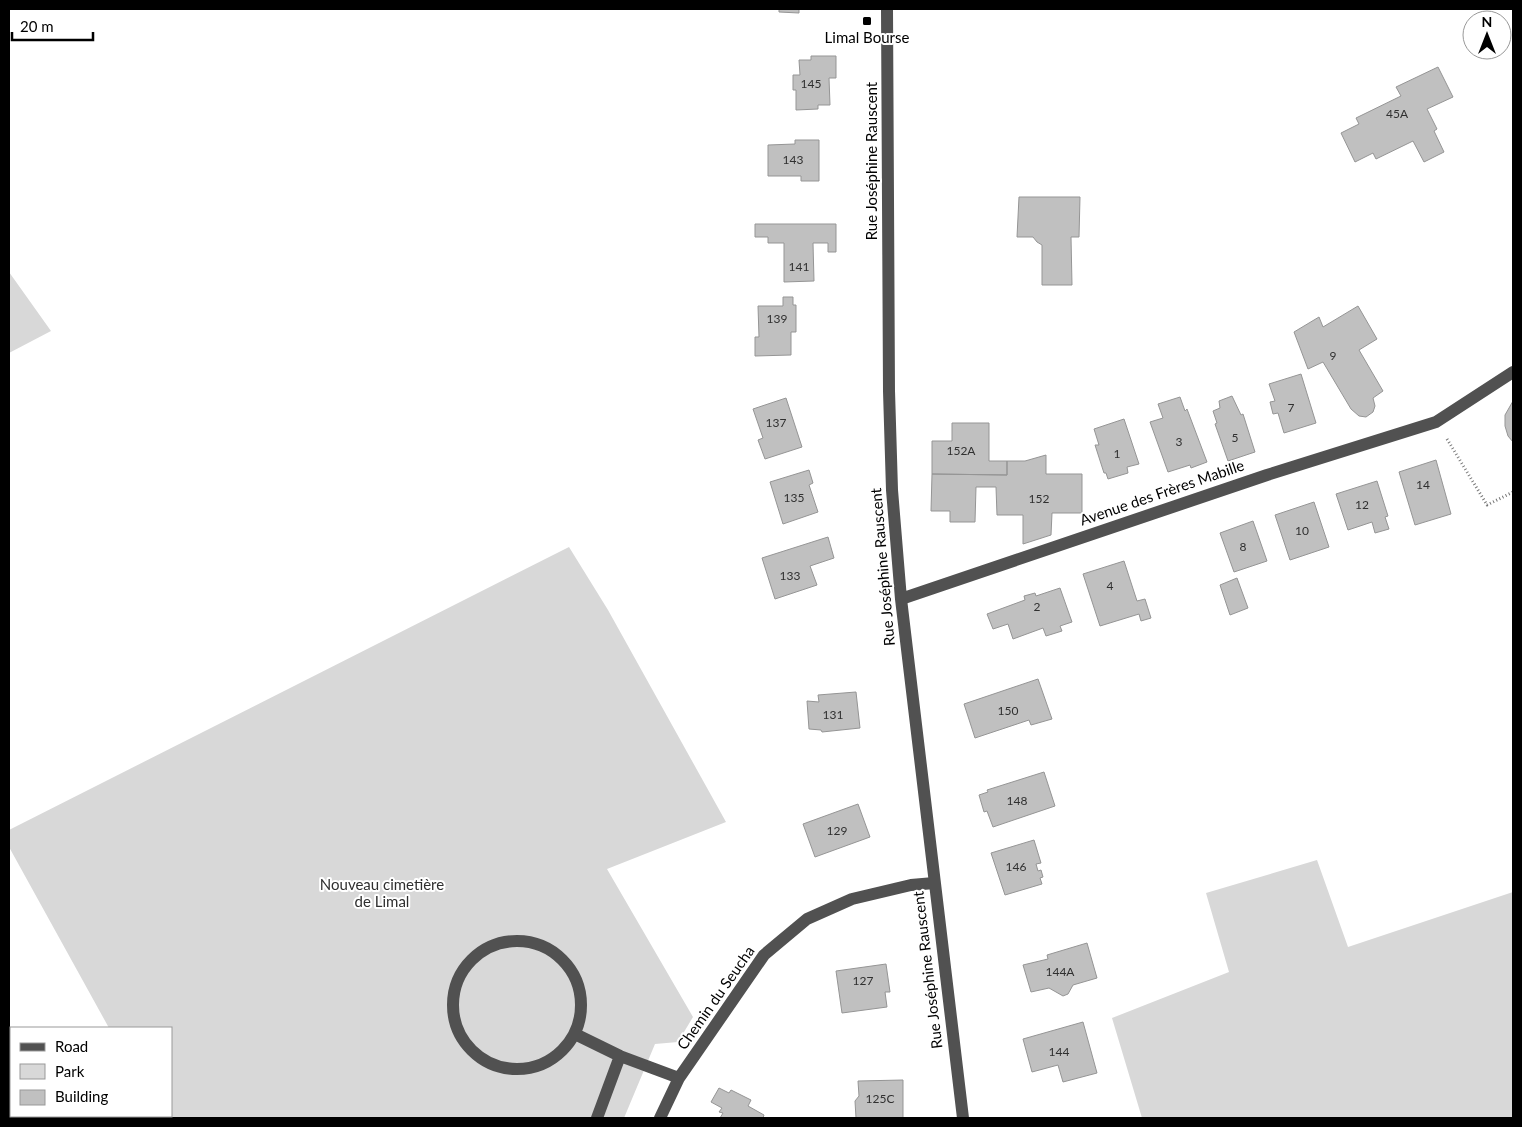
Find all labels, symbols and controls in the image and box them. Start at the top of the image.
scale bar [12,10,94,42]
north arrow [1462,10,1512,60]
text: N [1482,13,1492,30]
marker: Limal Bourse [861,15,873,27]
text: 20 m [20,17,54,35]
place label: Limal Bourse [825,28,909,46]
house number: 145 [801,76,821,91]
street label: Rue Joséphine Rauscent [862,81,880,240]
house number: 45A [1386,106,1409,121]
house number: 143 [783,152,803,167]
house number: 141 [789,259,809,274]
house number: 139 [767,311,787,326]
house number: 9 [1330,348,1337,363]
house number: 7 [1288,400,1295,415]
house number: 137 [766,415,786,430]
house number: 5 [1232,430,1239,445]
house number: 3 [1176,434,1183,449]
house number: 152A [946,443,976,458]
house number: 1 [1114,446,1121,461]
street label: Avenue des Frères Mabille [1077,455,1246,529]
house number: 14 [1416,477,1430,492]
street label: Rue Joséphine Rauscent [866,487,898,647]
house number: 135 [784,490,804,505]
house number: 152 [1029,491,1049,506]
house number: 12 [1355,497,1369,512]
house number: 10 [1295,523,1309,538]
house number: 8 [1240,539,1247,554]
house number: 133 [780,568,800,583]
house number: 4 [1107,578,1114,593]
house number: 2 [1034,599,1041,614]
house number: 150 [998,703,1018,718]
house number: 131 [823,707,843,722]
house number: 148 [1007,793,1027,808]
house number: 129 [827,823,847,838]
house number: 146 [1006,859,1026,874]
park label: Nouveau cimetière de Limal [320,875,444,910]
street label: Rue Joséphine Rauscent [908,890,946,1050]
street label: Chemin du Seucha [673,942,758,1053]
house number: 144A [1045,964,1075,979]
house number: 127 [853,973,873,988]
legend [10,1027,172,1117]
text: Road [55,1037,88,1055]
house number: 144 [1049,1044,1069,1059]
text: Park [55,1062,85,1080]
text: Building [55,1087,108,1105]
house number: 125C [866,1091,894,1106]

